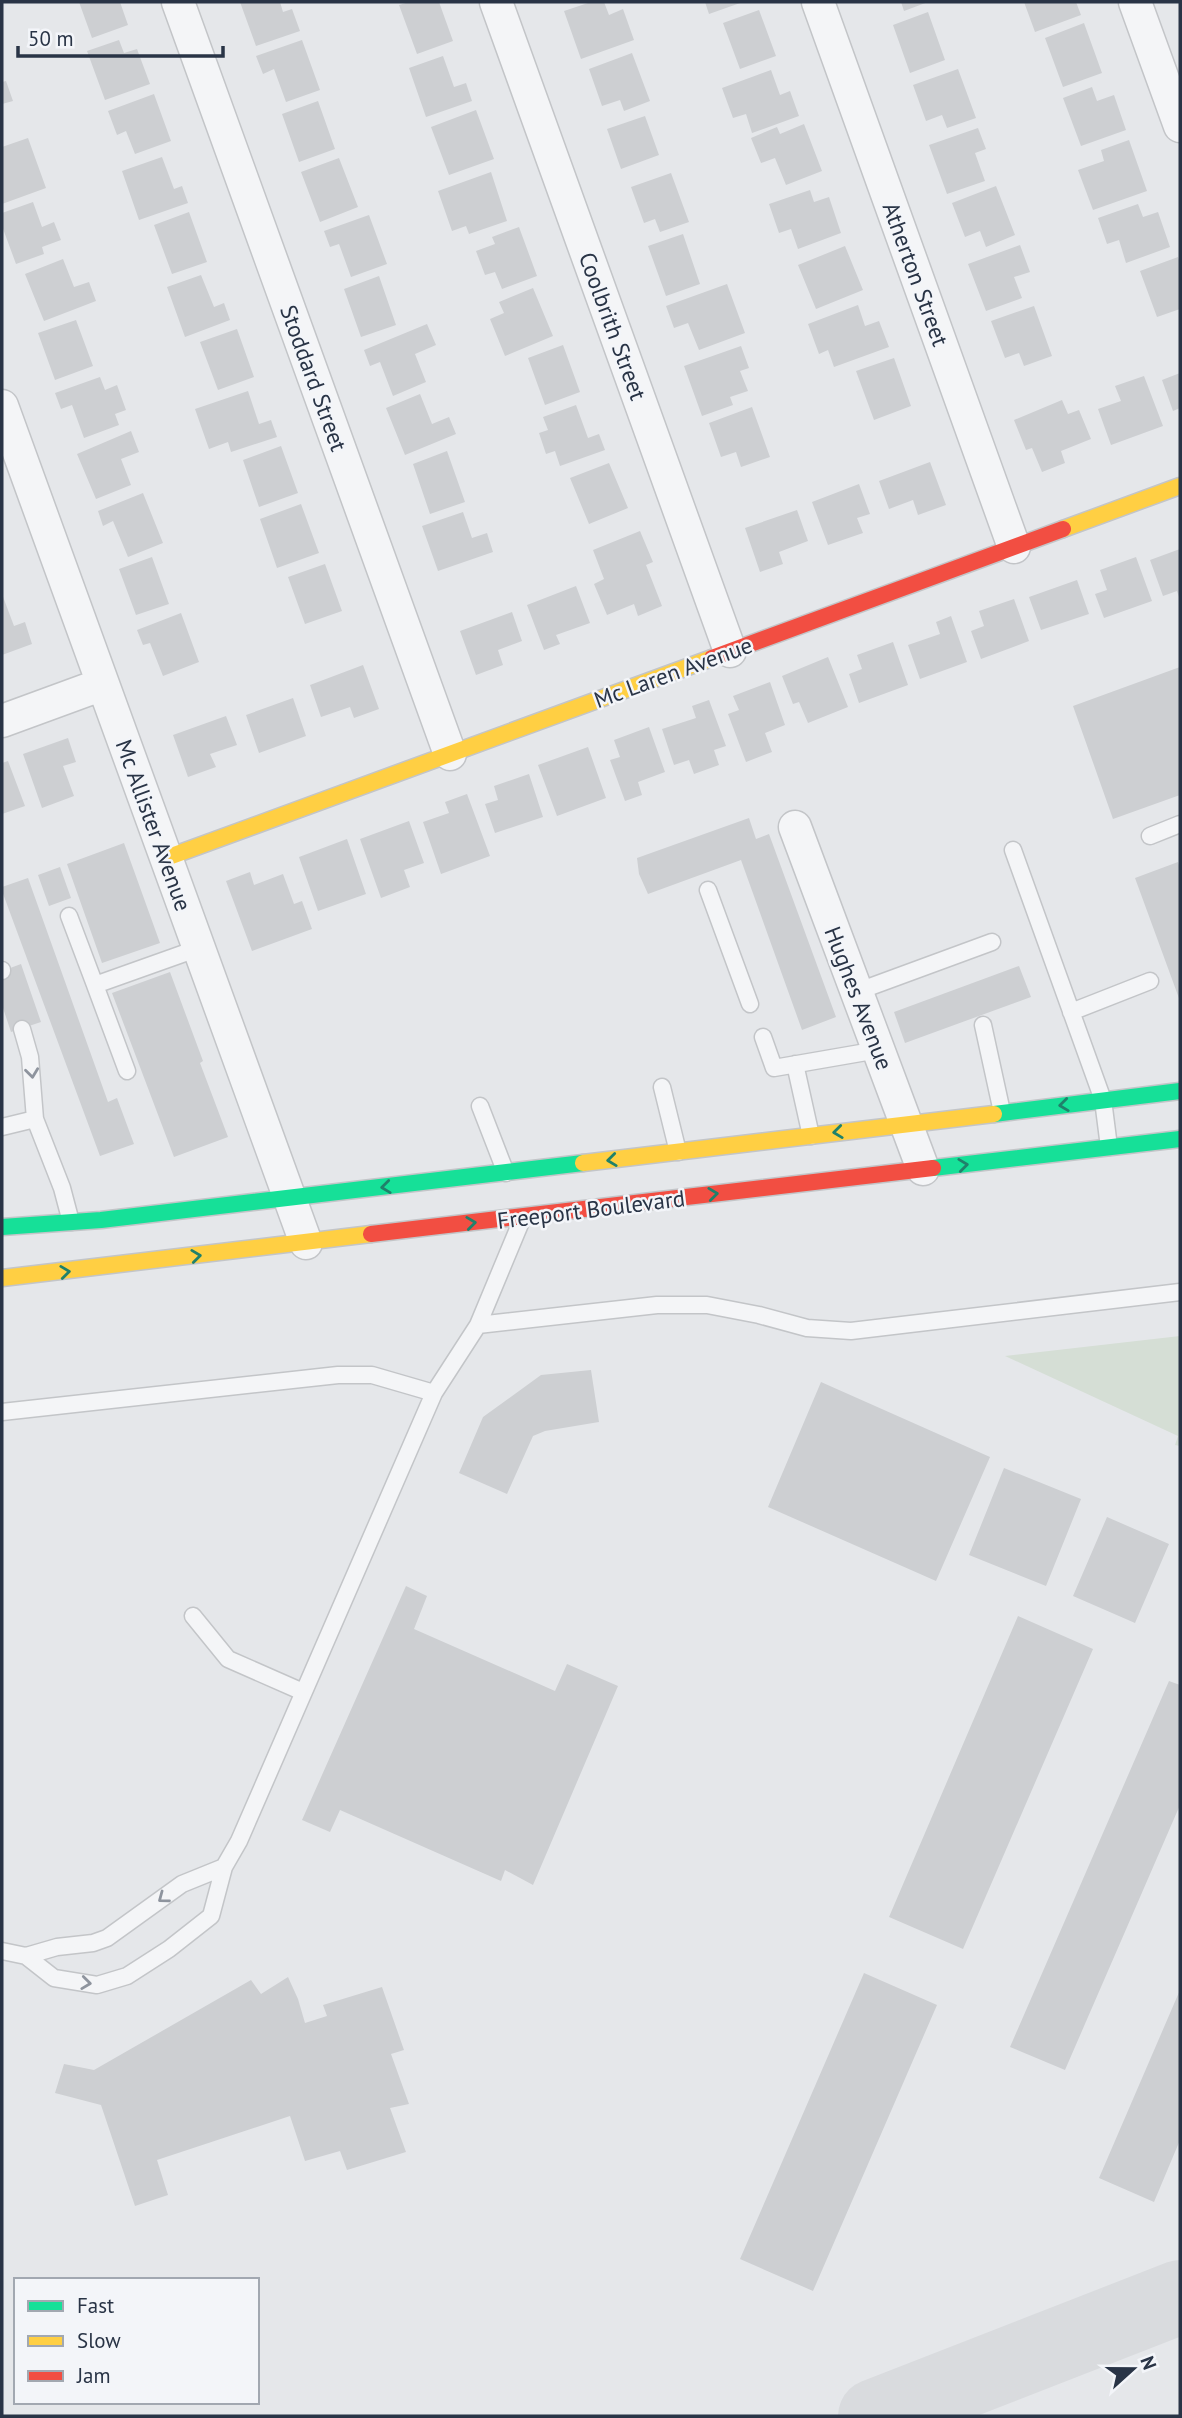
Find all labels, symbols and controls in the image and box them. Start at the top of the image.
scale bar [18,14,222,58]
text: 50 m [28,25,74,52]
street label: Atherton Street [877,198,956,350]
street label: Coolbrith Street [573,248,653,404]
street label: Stoddard Street [274,301,354,455]
street label: Mc Laren Avenue [590,630,756,714]
street label: Mc Allister Avenue [110,735,198,915]
street label: Hughes Avenue [818,922,900,1074]
one-way arrow [24,1068,39,1079]
one-way arrow [1058,1097,1070,1112]
one-way arrow [832,1125,844,1140]
one-way arrow [606,1152,618,1167]
one-way arrow [957,1157,969,1172]
one-way arrow [381,1180,392,1195]
street label: Freeport Boulevard [496,1183,686,1235]
one-way arrow [707,1187,719,1202]
one-way arrow [465,1216,476,1231]
one-way arrow [191,1249,202,1264]
one-way arrow [59,1264,71,1279]
one-way arrow [158,1889,171,1902]
one-way arrow [80,1975,92,1990]
legend [14,2278,259,2404]
text: Fast [77,2292,114,2319]
text: Slow [77,2327,121,2354]
north arrow [1098,2334,1168,2404]
text: N [1135,2353,1162,2373]
text: Jam [76,2362,111,2389]

